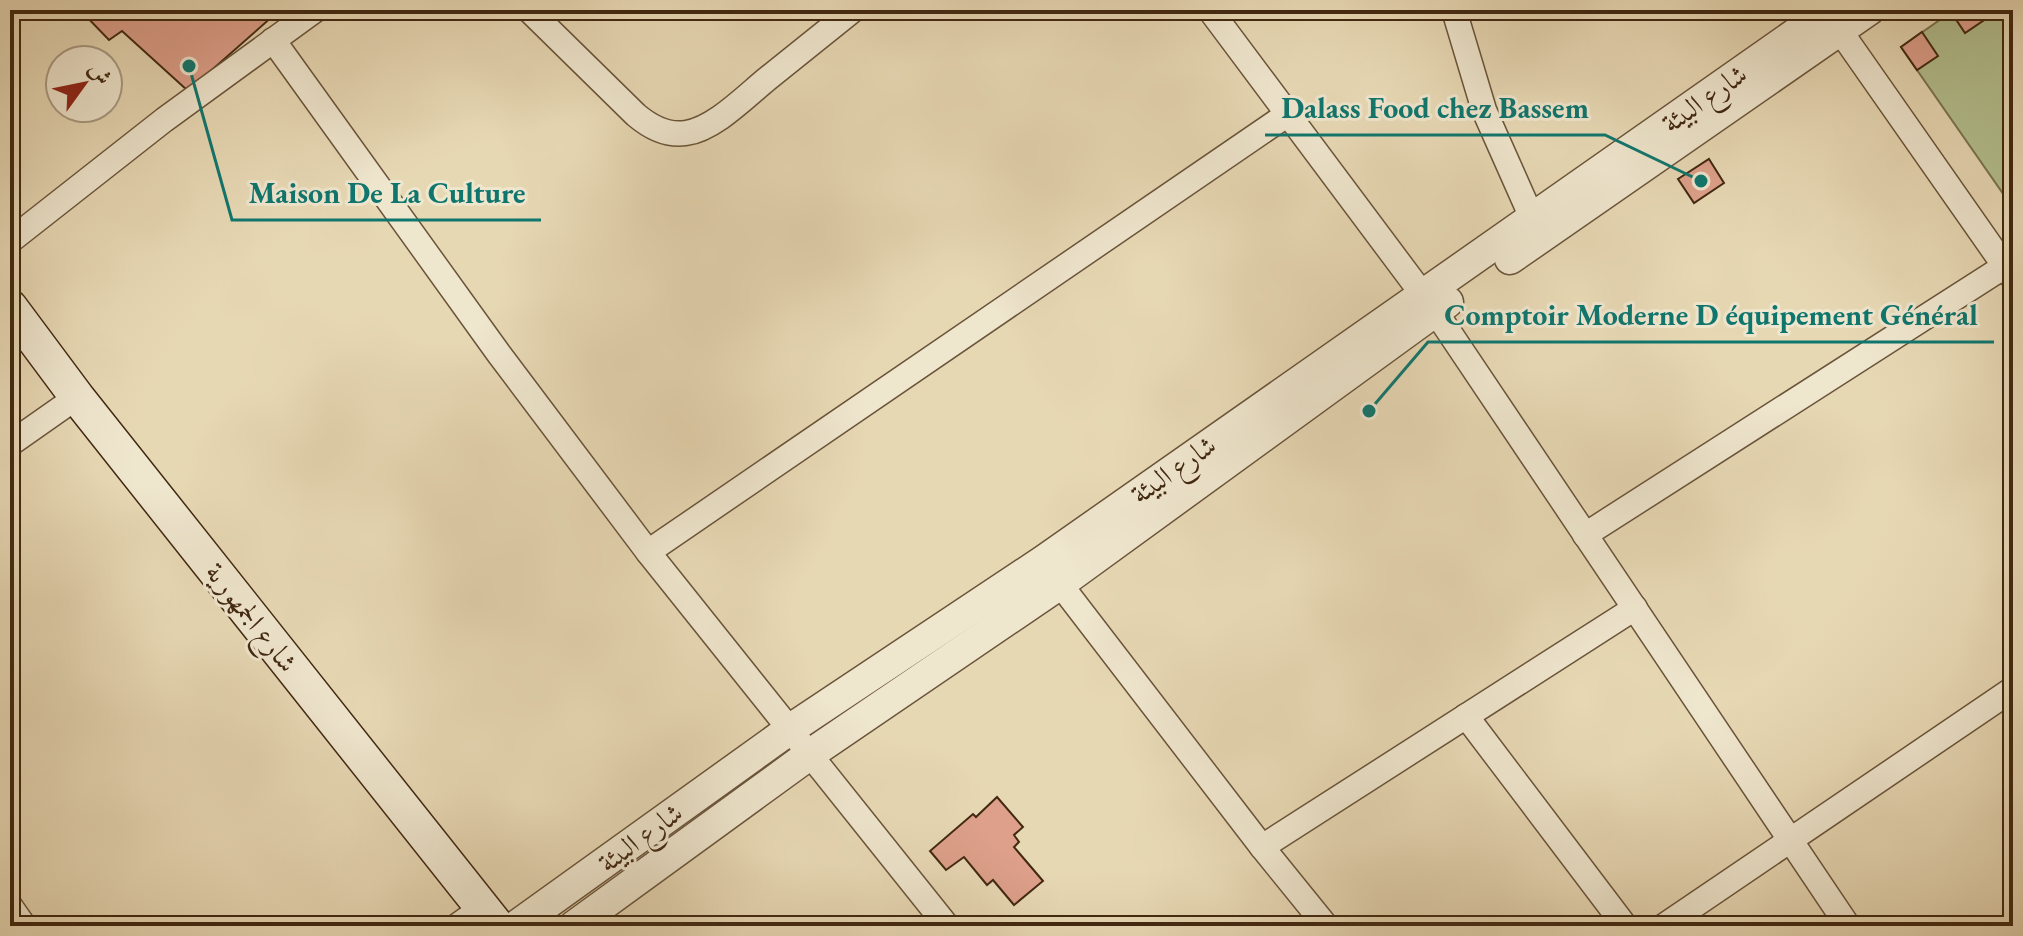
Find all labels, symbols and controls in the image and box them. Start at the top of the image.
north arrow [44,44,124,124]
text: ش [82,56,118,90]
street label: شارع البيئة [1654,56,1757,145]
callout: Dalass Food chez Bassem [1265,81,1605,135]
text: Dalass Food chez Bassem [1281,88,1589,127]
callout: Maison De La Culture [232,166,541,220]
text: Maison De La Culture [248,173,526,212]
callout: Comptoir Moderne D équipement Général [1428,288,1994,342]
text: Comptoir Moderne D équipement Général [1444,295,1978,334]
street label: شارع البيئة [1123,427,1226,516]
street label: شارع الجمهورية [193,555,306,683]
street label: شارع البيئة [590,794,693,885]

